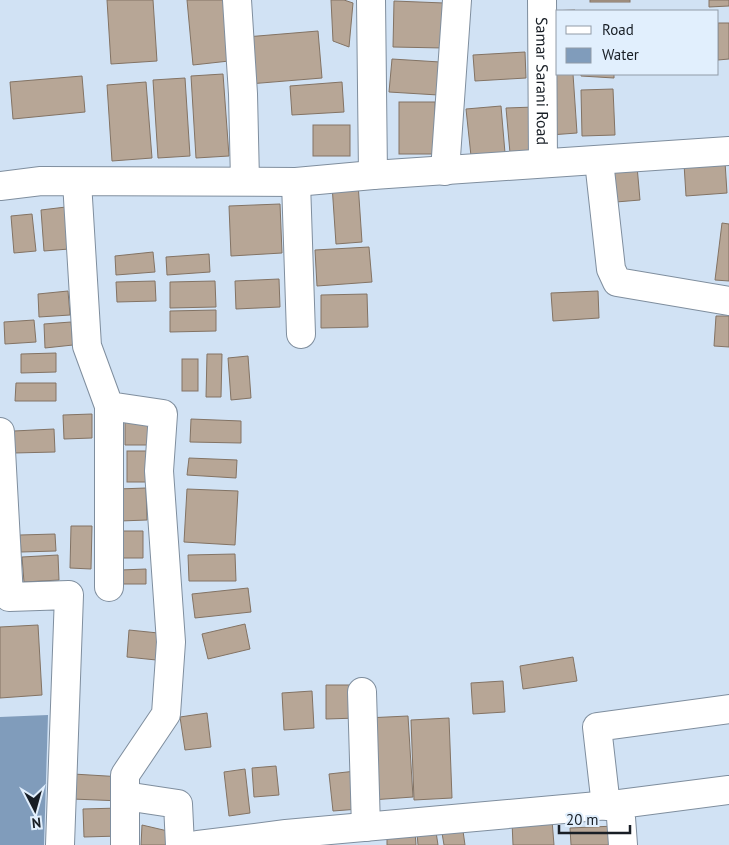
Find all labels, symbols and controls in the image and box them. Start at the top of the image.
legend [556,10,719,75]
street label: Samar Sarani Road [532,17,553,145]
text: Road [602,20,634,39]
text: Water [602,45,639,64]
north arrow [10,785,60,835]
scale bar [559,802,630,834]
text: 20 m [566,810,599,829]
text: N [31,813,42,832]

